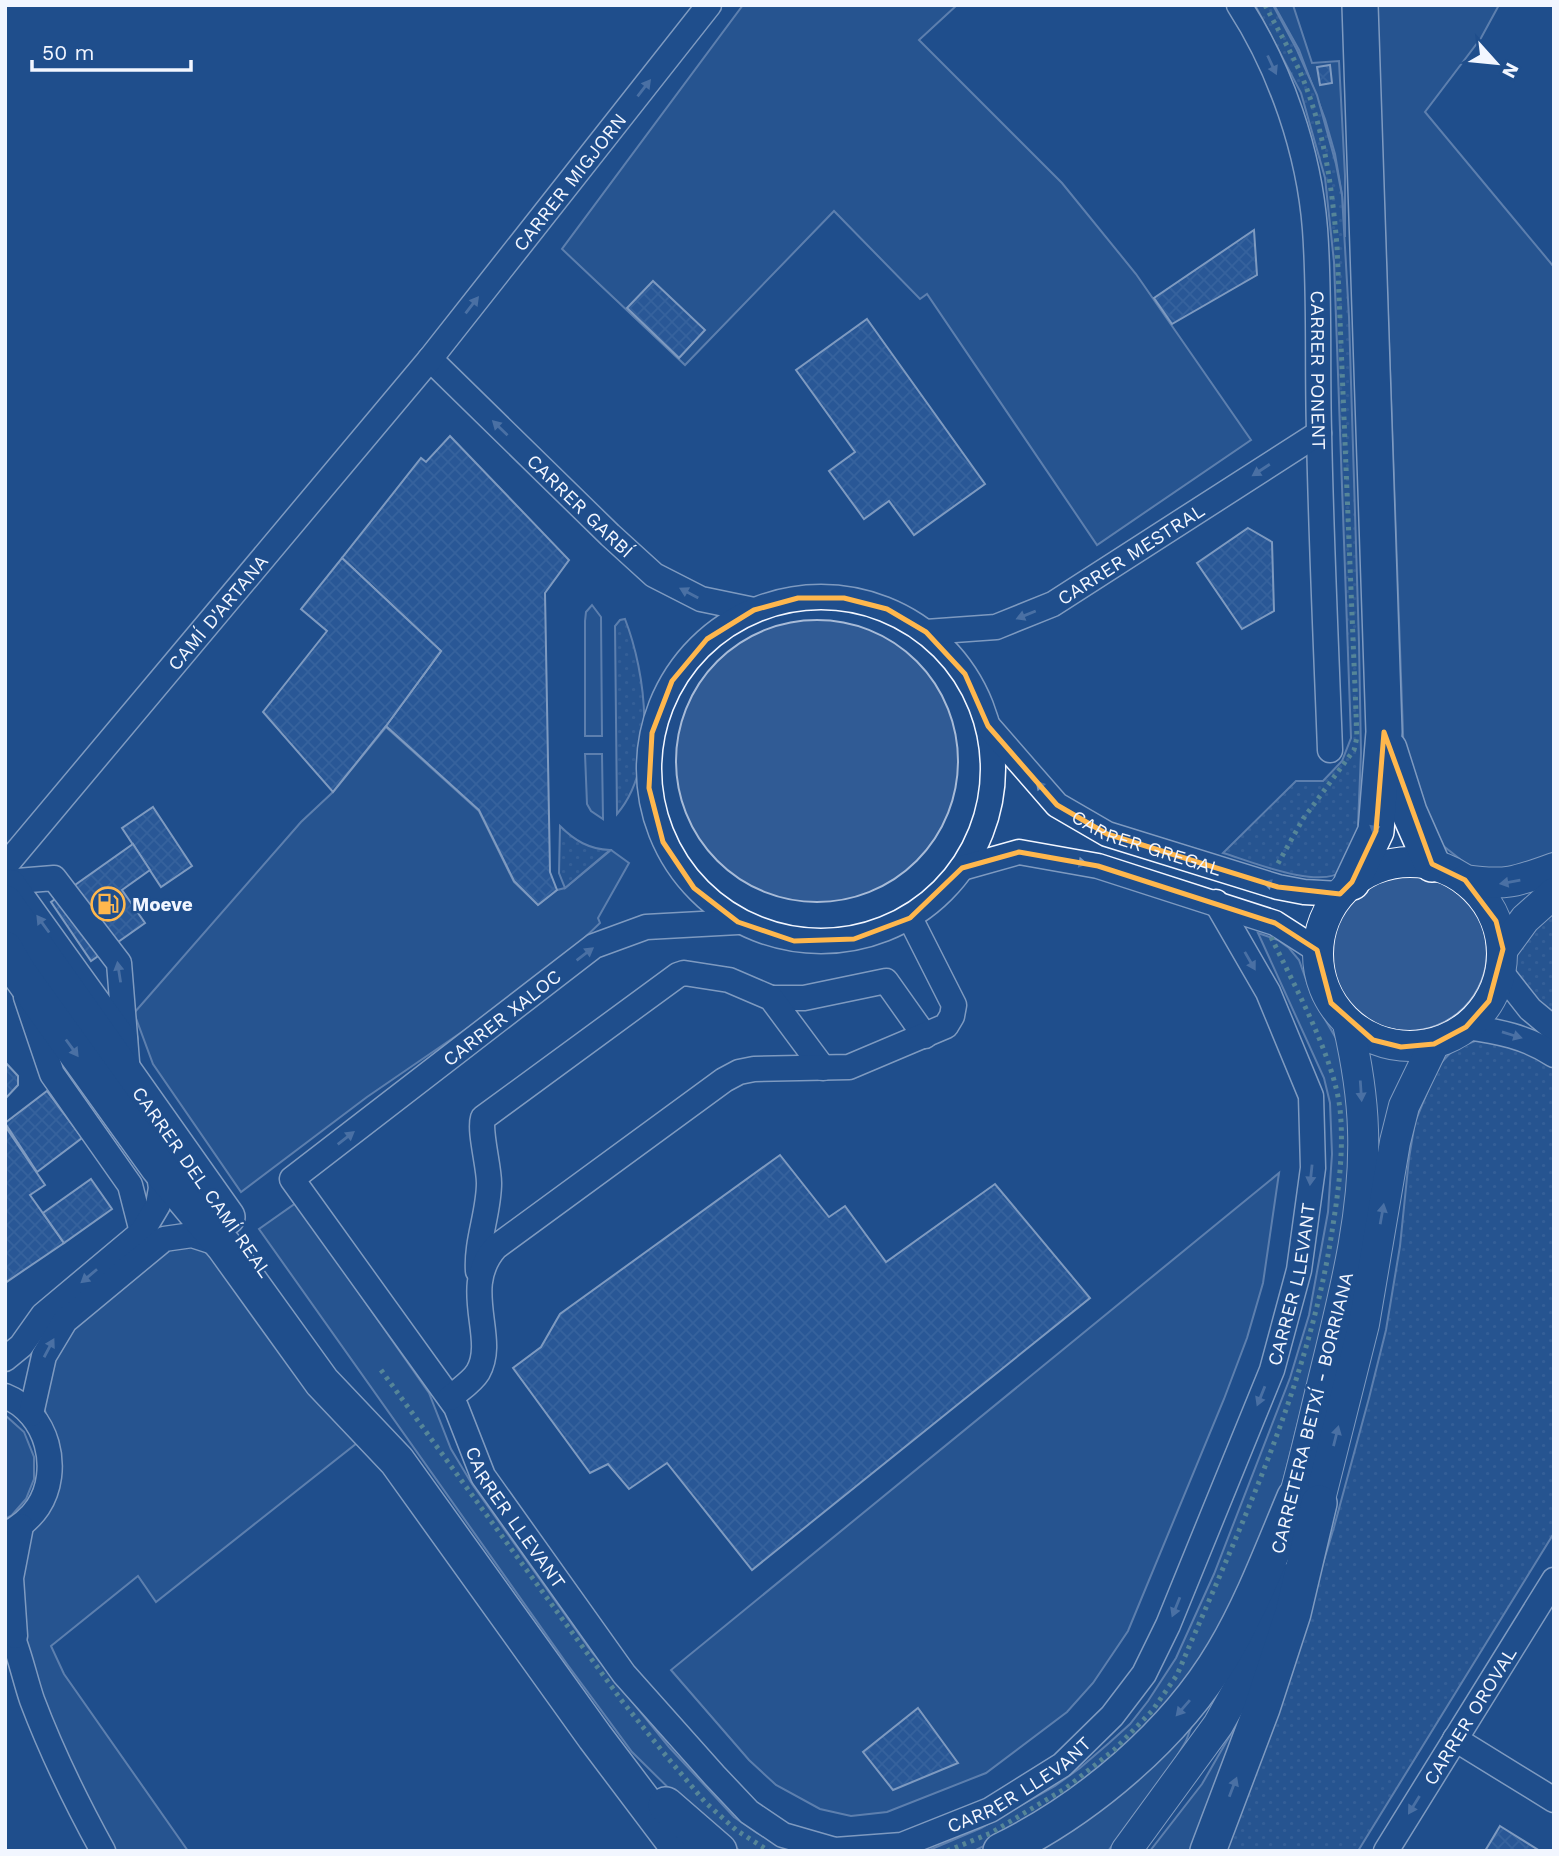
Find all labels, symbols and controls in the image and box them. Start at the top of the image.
scale bar [32,28,191,72]
north arrow [1461,28,1531,98]
text: 50 m [42,40,94,65]
one-way arrow [1266,55,1278,75]
text: N [1497,59,1524,82]
one-way arrow [636,79,650,97]
street label: CARRER MIGJORN [508,108,631,256]
street label: CARRER PONENT [1306,290,1331,450]
one-way arrow [465,297,480,315]
one-way arrow [492,419,509,436]
street label: CARRER GARBÍ [522,449,639,562]
one-way arrow [1252,463,1271,476]
street label: CARRER MESTRAL [1053,498,1208,610]
street label: CAMÍ D'ARTANA [163,549,273,675]
one-way arrow [679,587,699,599]
one-way arrow [1016,610,1037,621]
one-way arrow [1036,781,1051,798]
street label: CARRER GREGAL [1068,805,1224,880]
one-way arrow [1369,813,1380,835]
one-way arrow [1066,857,1088,868]
one-way arrow [1499,877,1521,888]
one-way arrow [1261,879,1283,890]
fuel station icon: Moeve [89,885,127,923]
place label: Moeve [132,893,193,916]
one-way arrow [36,915,50,933]
one-way arrow [575,946,593,961]
one-way arrow [1244,952,1257,971]
one-way arrow [113,961,124,983]
street label: CARRER XALOC [438,965,566,1071]
one-way arrow [1502,1031,1523,1041]
one-way arrow [65,1038,79,1057]
one-way arrow [1356,1080,1367,1102]
street label: CARRER DEL CAMÍ REAL [127,1082,277,1282]
one-way arrow [337,1130,355,1145]
one-way arrow [1306,1165,1317,1187]
street label: CARRER LLEVANT [1262,1201,1320,1368]
one-way arrow [1377,1203,1388,1225]
one-way arrow [81,1268,98,1283]
street label: CARRETERA BETXÍ - BORRIANA [1266,1269,1358,1556]
one-way arrow [43,1339,55,1358]
one-way arrow [1255,1386,1266,1407]
one-way arrow [1330,1425,1341,1447]
street label: CARRER LLEVANT [461,1443,571,1593]
one-way arrow [1170,1597,1181,1618]
street label: CARRER OROVAL [1418,1643,1521,1789]
one-way arrow [1176,1699,1191,1716]
street label: CARRER LLEVANT [944,1732,1096,1837]
one-way arrow [1227,1776,1238,1797]
one-way arrow [1408,1795,1421,1814]

